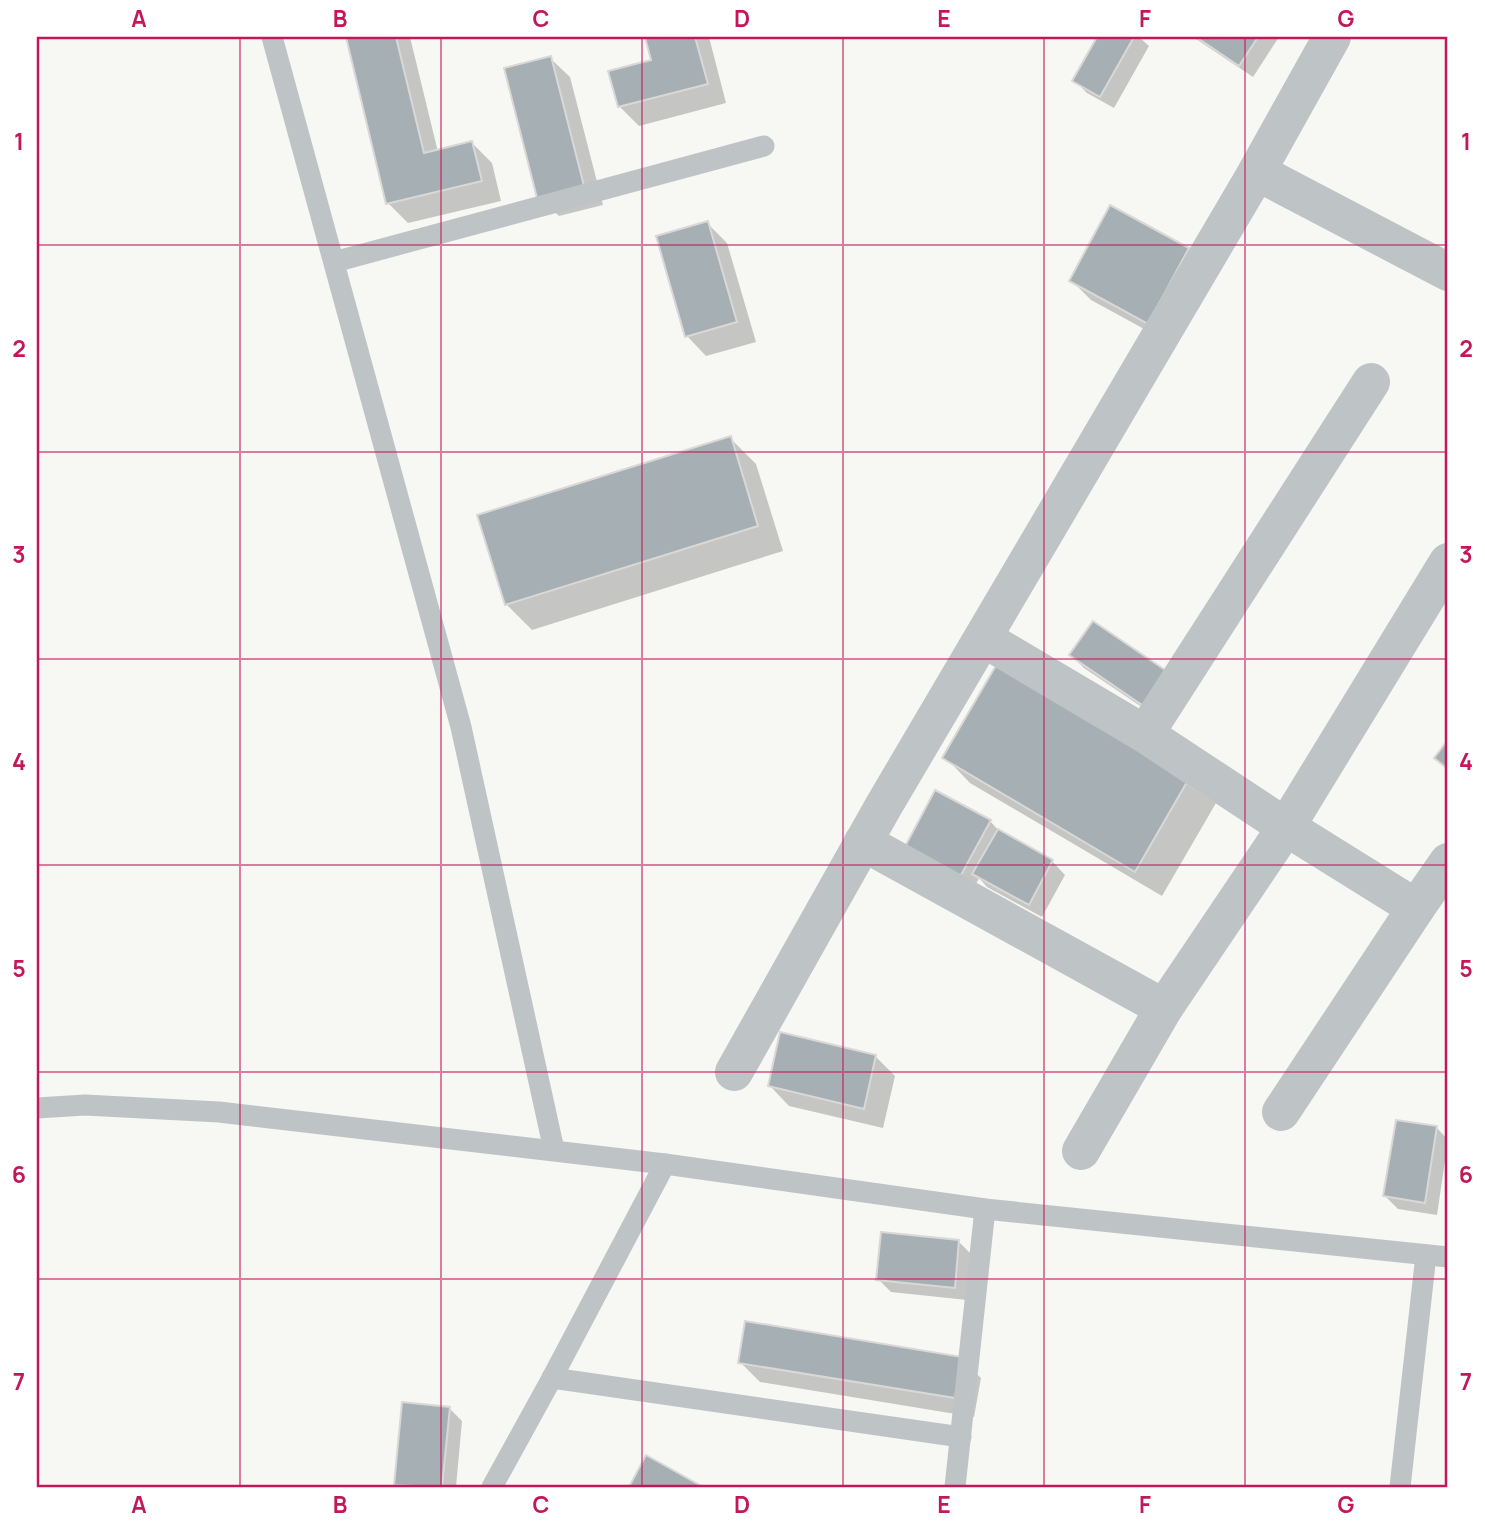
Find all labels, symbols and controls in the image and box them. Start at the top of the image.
text: A [131,2,147,34]
text: B [333,2,347,34]
text: C [533,2,550,34]
text: D [734,2,750,34]
text: E [937,2,951,34]
text: F [1139,2,1151,34]
text: G [1338,2,1355,34]
text: 1 [14,125,24,157]
text: 1 [1461,125,1471,157]
text: 2 [12,332,26,364]
text: 2 [1459,332,1473,364]
text: 3 [12,538,26,570]
text: 3 [1459,538,1473,570]
text: 4 [12,745,26,777]
text: 4 [1459,745,1473,777]
text: 5 [12,952,26,984]
text: 5 [1459,952,1473,984]
text: 6 [12,1158,26,1190]
text: 6 [1459,1158,1473,1190]
text: 7 [13,1365,25,1397]
text: 7 [1460,1365,1472,1397]
text: A [131,1488,147,1520]
text: B [333,1488,347,1520]
text: C [533,1488,550,1520]
text: D [734,1488,750,1520]
text: E [937,1488,951,1520]
text: F [1139,1488,1151,1520]
text: G [1338,1488,1355,1520]

